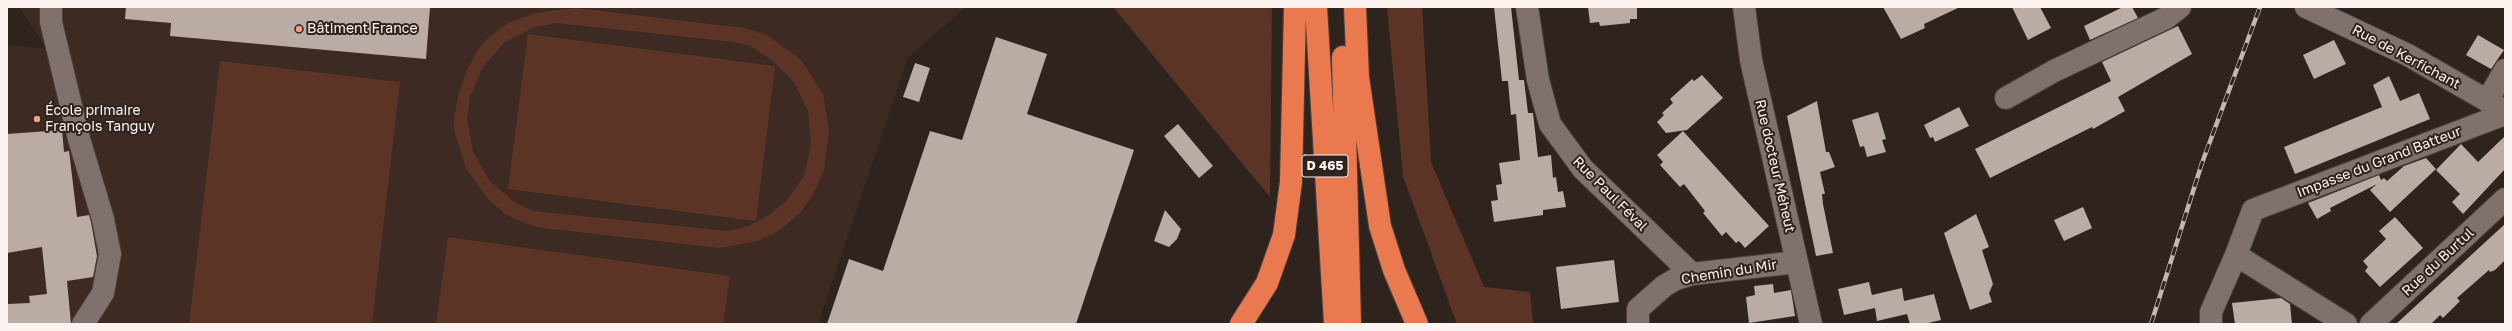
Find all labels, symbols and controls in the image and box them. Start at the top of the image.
place label: Bâtiment France [307,21,418,37]
street label: Rue de Kerfichant [2349,21,2463,93]
marker: Bâtiment France [294,24,304,34]
street label: Rue docteur Méheut [1752,98,1798,234]
place label: École primaire François Tanguy [45,103,155,136]
marker: École primaire François Tanguy [32,114,42,124]
street label: Impasse du Grand Batteur [2295,123,2463,201]
street label: Rue Paul Féval [1569,153,1651,235]
road number: D 465 [1302,155,1348,177]
street label: Rue du Burtul [2399,224,2477,300]
street label: Chemin du Mir [1680,256,1778,288]

